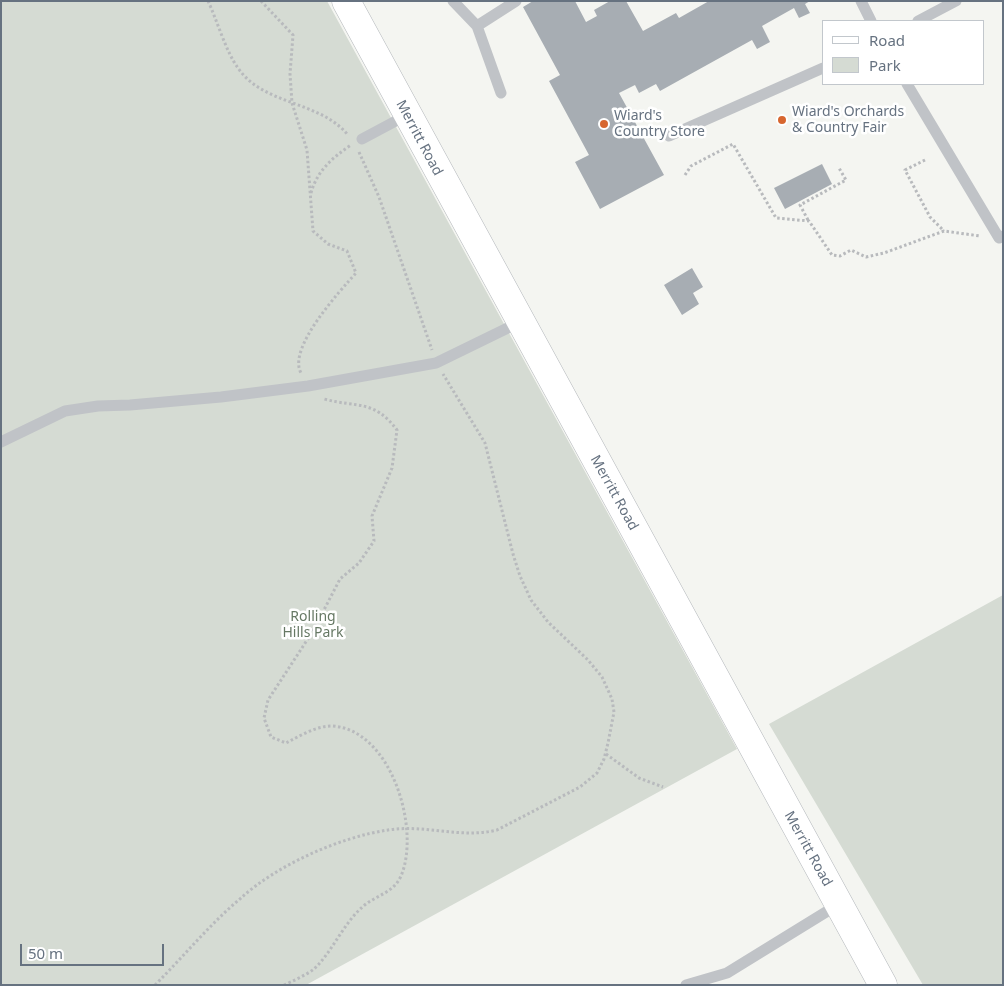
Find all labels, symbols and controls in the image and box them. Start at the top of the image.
legend [822,20,984,85]
text: Road [869,30,905,50]
text: Park [869,55,901,75]
street label: Merritt Road [392,97,446,179]
place label: Wiard's Orchards & Country Fair [792,104,904,136]
place label: Wiard's Country Store [614,108,705,140]
marker: Wiard's Orchards & Country Fair [776,114,788,126]
marker: Wiard's Country Store [598,118,610,130]
street label: Merritt Road [586,453,642,533]
park label: Rolling Hills Park [282,609,344,642]
street label: Merritt Road [780,809,836,889]
scale bar [22,934,166,966]
text: 50 m [28,943,63,963]

